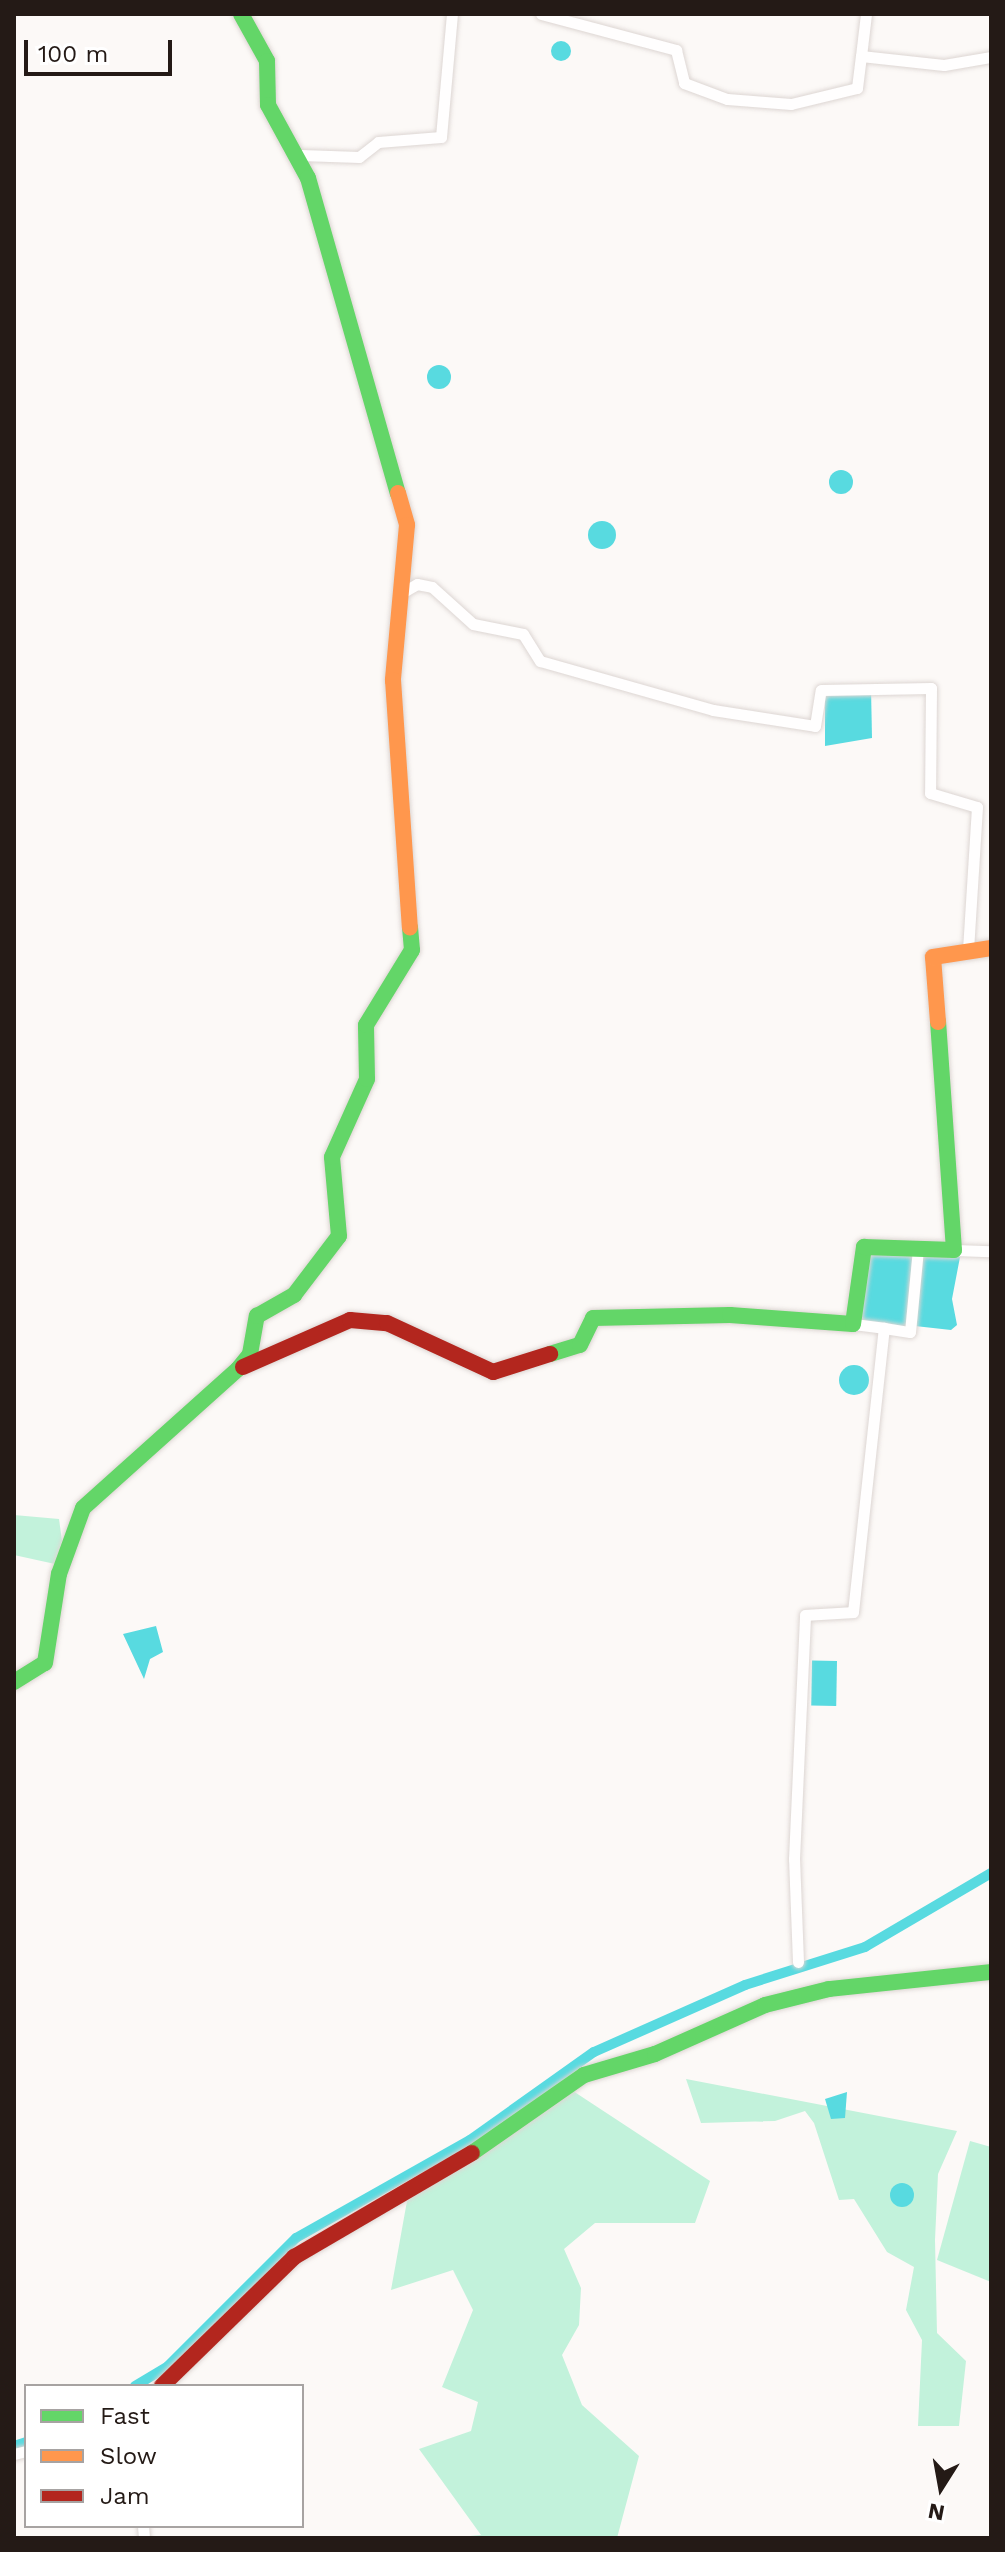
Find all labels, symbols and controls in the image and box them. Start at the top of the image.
scale bar [28,24,176,74]
text: 100 m [38,40,108,68]
legend [24,2384,304,2528]
text: Fast [100,2402,150,2430]
text: Slow [100,2442,157,2470]
north arrow [901,2448,981,2528]
text: Jam [100,2482,150,2510]
text: N [926,2498,947,2526]

